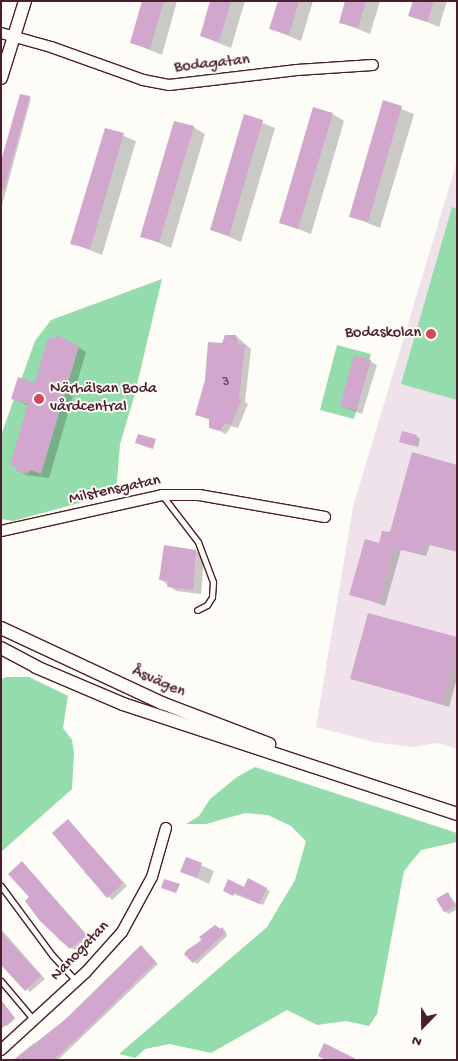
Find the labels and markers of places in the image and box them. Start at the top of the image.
place label: Bodaskolan [345,324,421,344]
marker: Bodaskolan [425,328,437,340]
place label: Närhälsan Boda vårdcentral [50,380,157,418]
marker: Närhälsan Boda vårdcentral [32,392,46,406]

